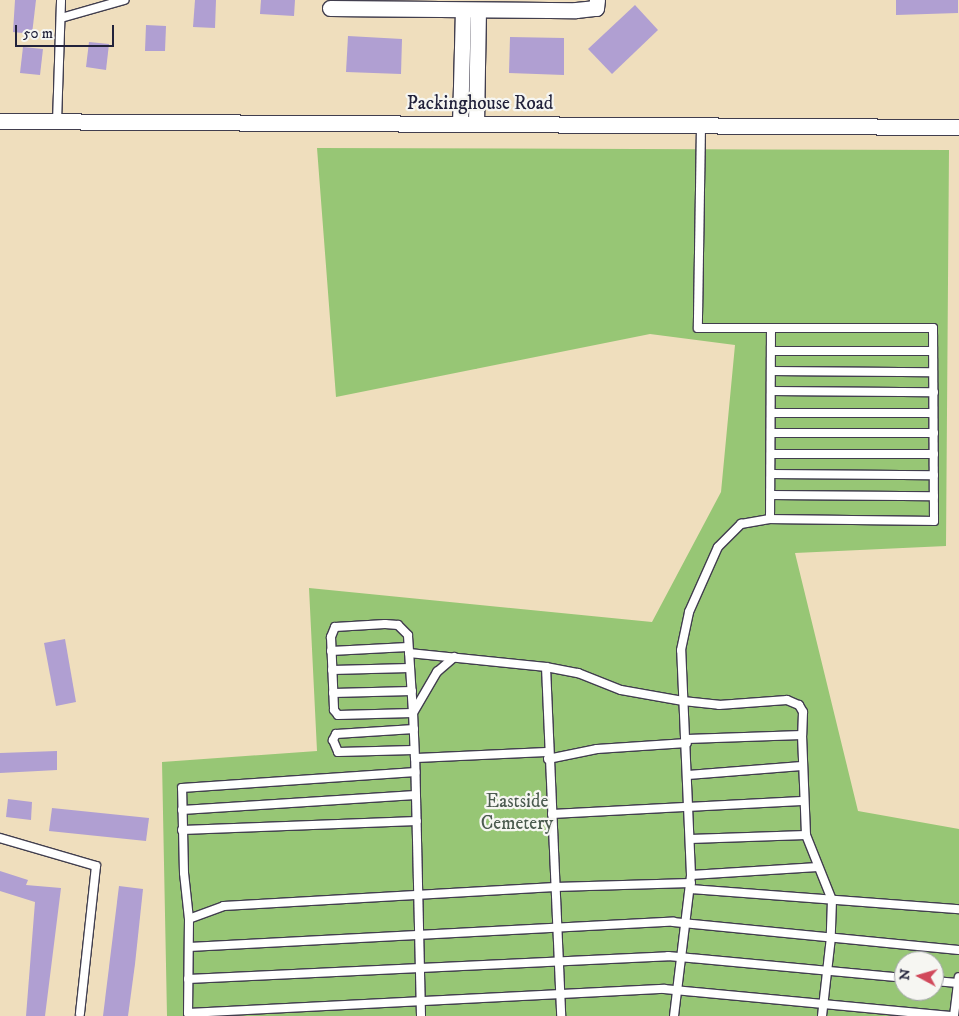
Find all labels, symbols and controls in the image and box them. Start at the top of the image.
scale bar [18,15,116,47]
text: 50 m [23,24,53,43]
street label: Packinghouse Road [407,93,553,115]
park label: Eastside Cemetery [481,791,553,835]
north arrow [894,951,944,1001]
text: N [896,968,915,981]

